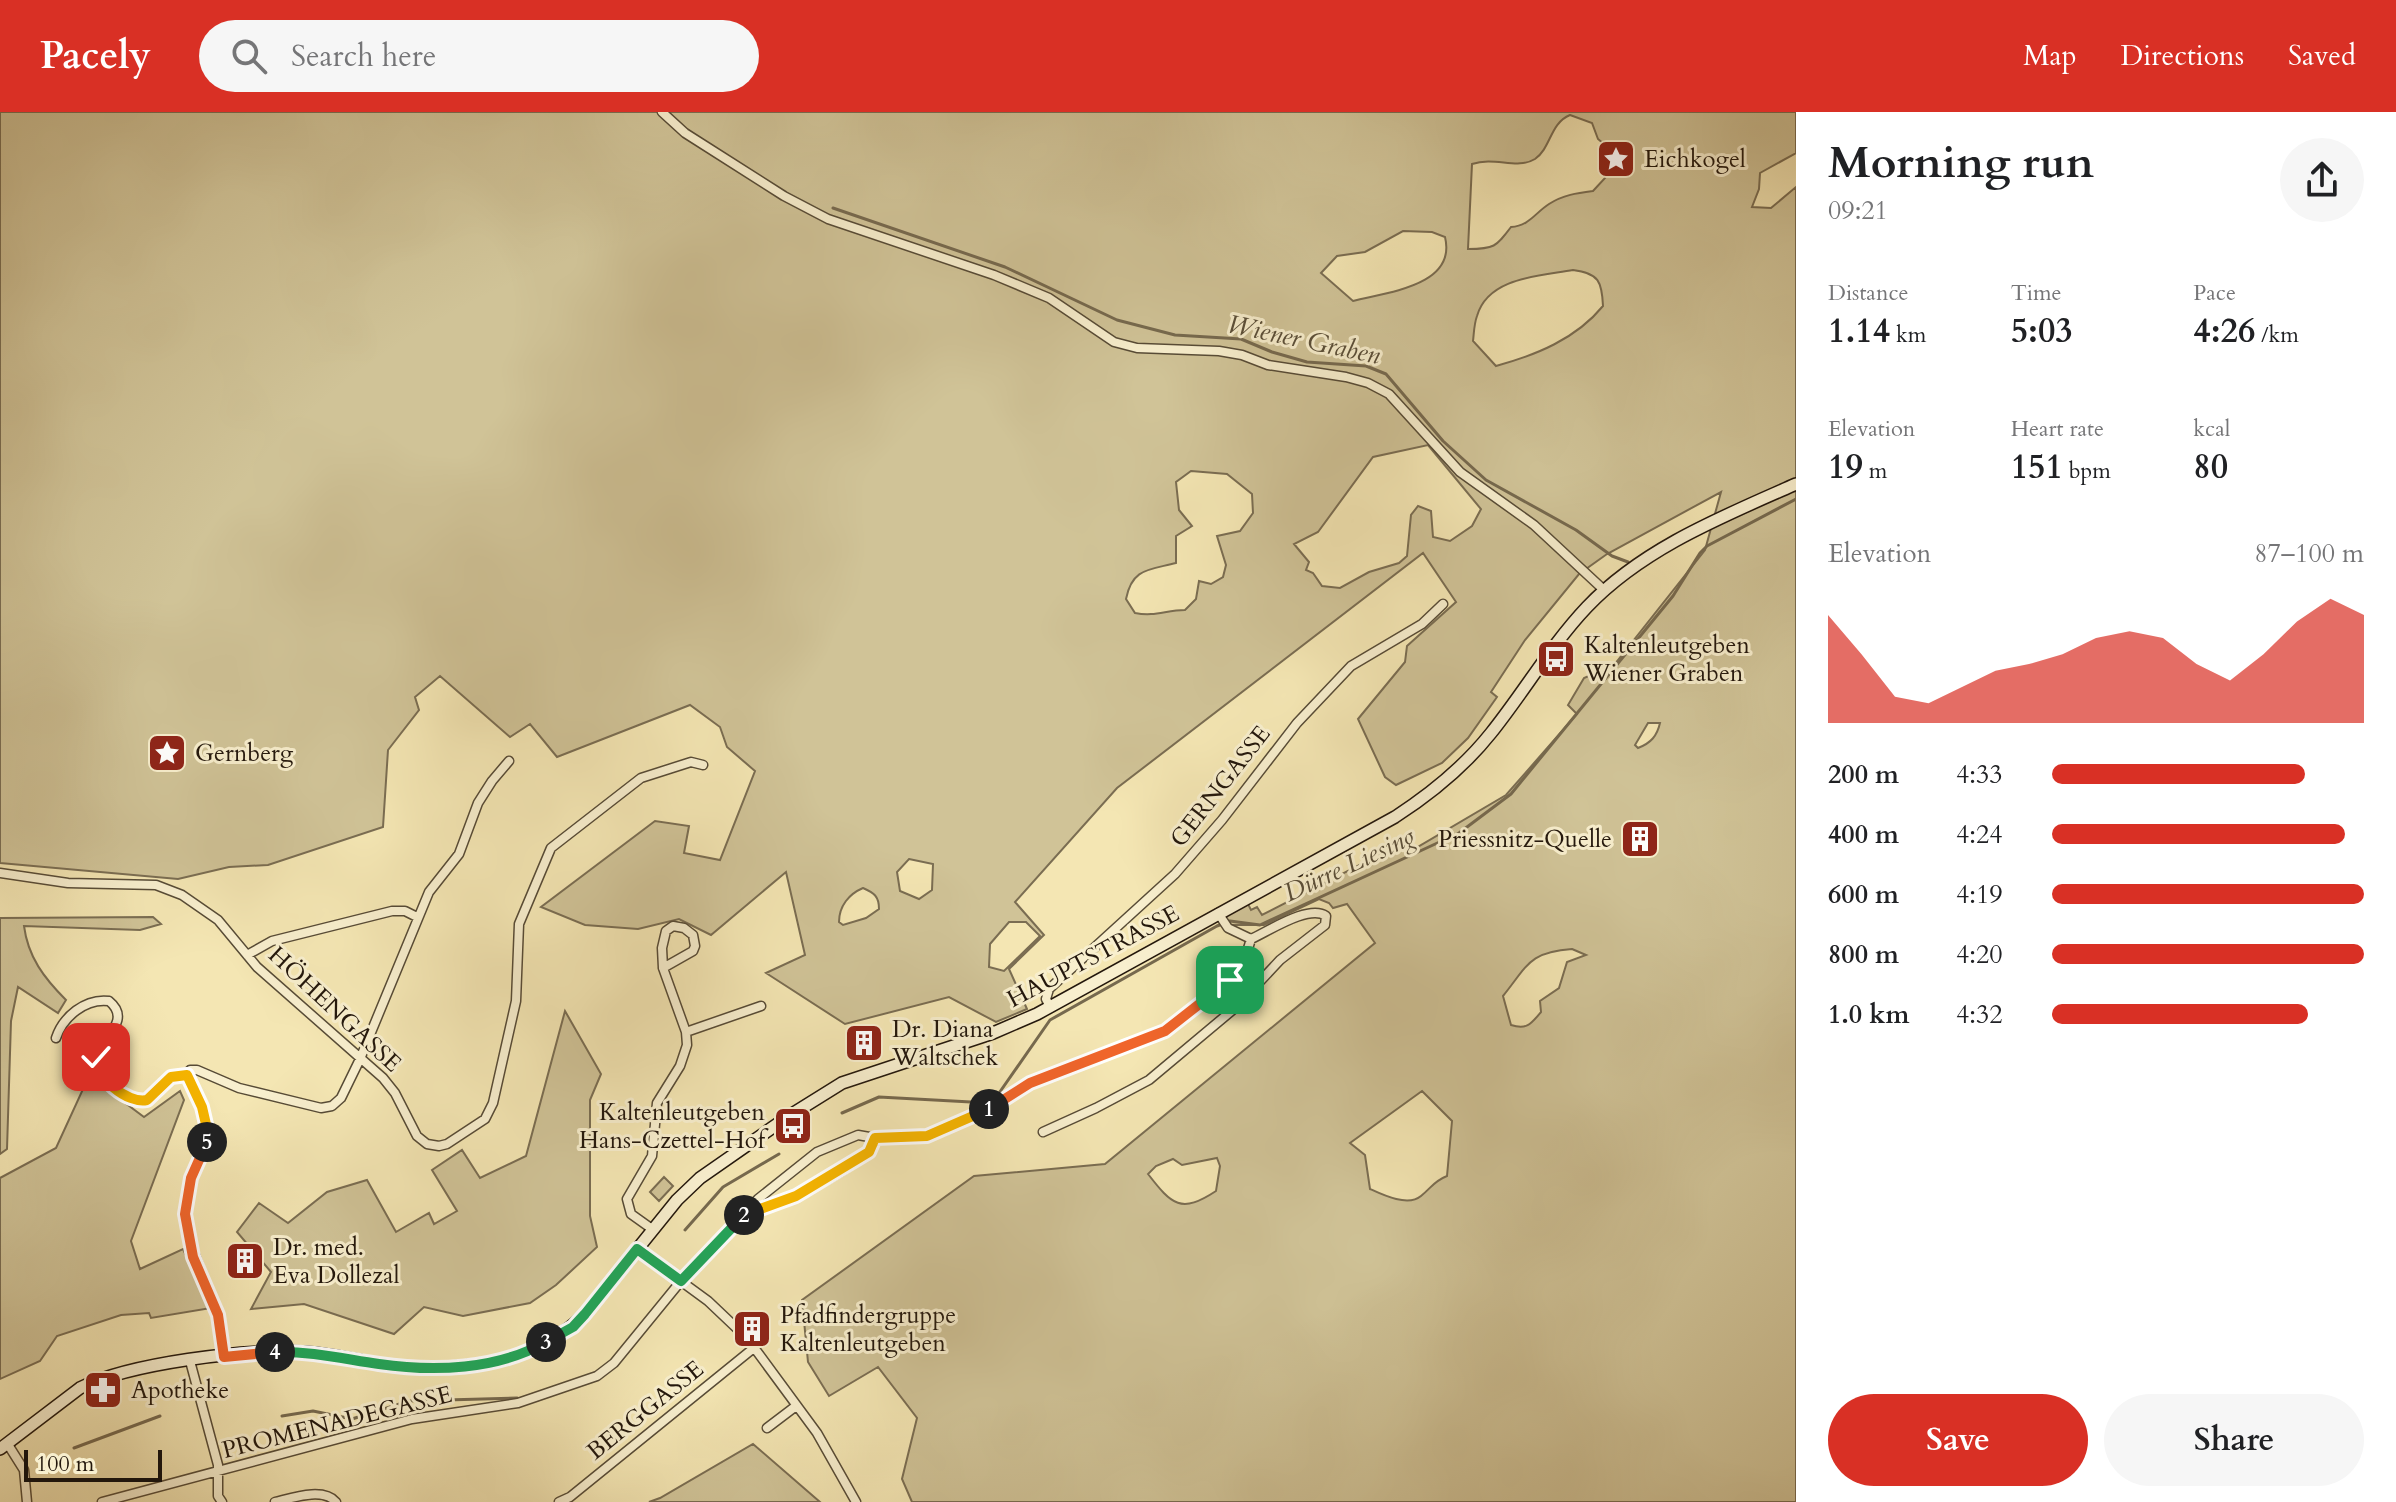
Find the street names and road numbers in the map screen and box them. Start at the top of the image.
street label: GERNGASSE [1162,719,1278,854]
street label: HAUPTSTRASSE [1001,897,1185,1016]
street label: HÖHENGASSE [261,939,408,1080]
street label: BERGGASSE [580,1353,711,1468]
street label: PROMENADEGASSE [219,1378,456,1467]

